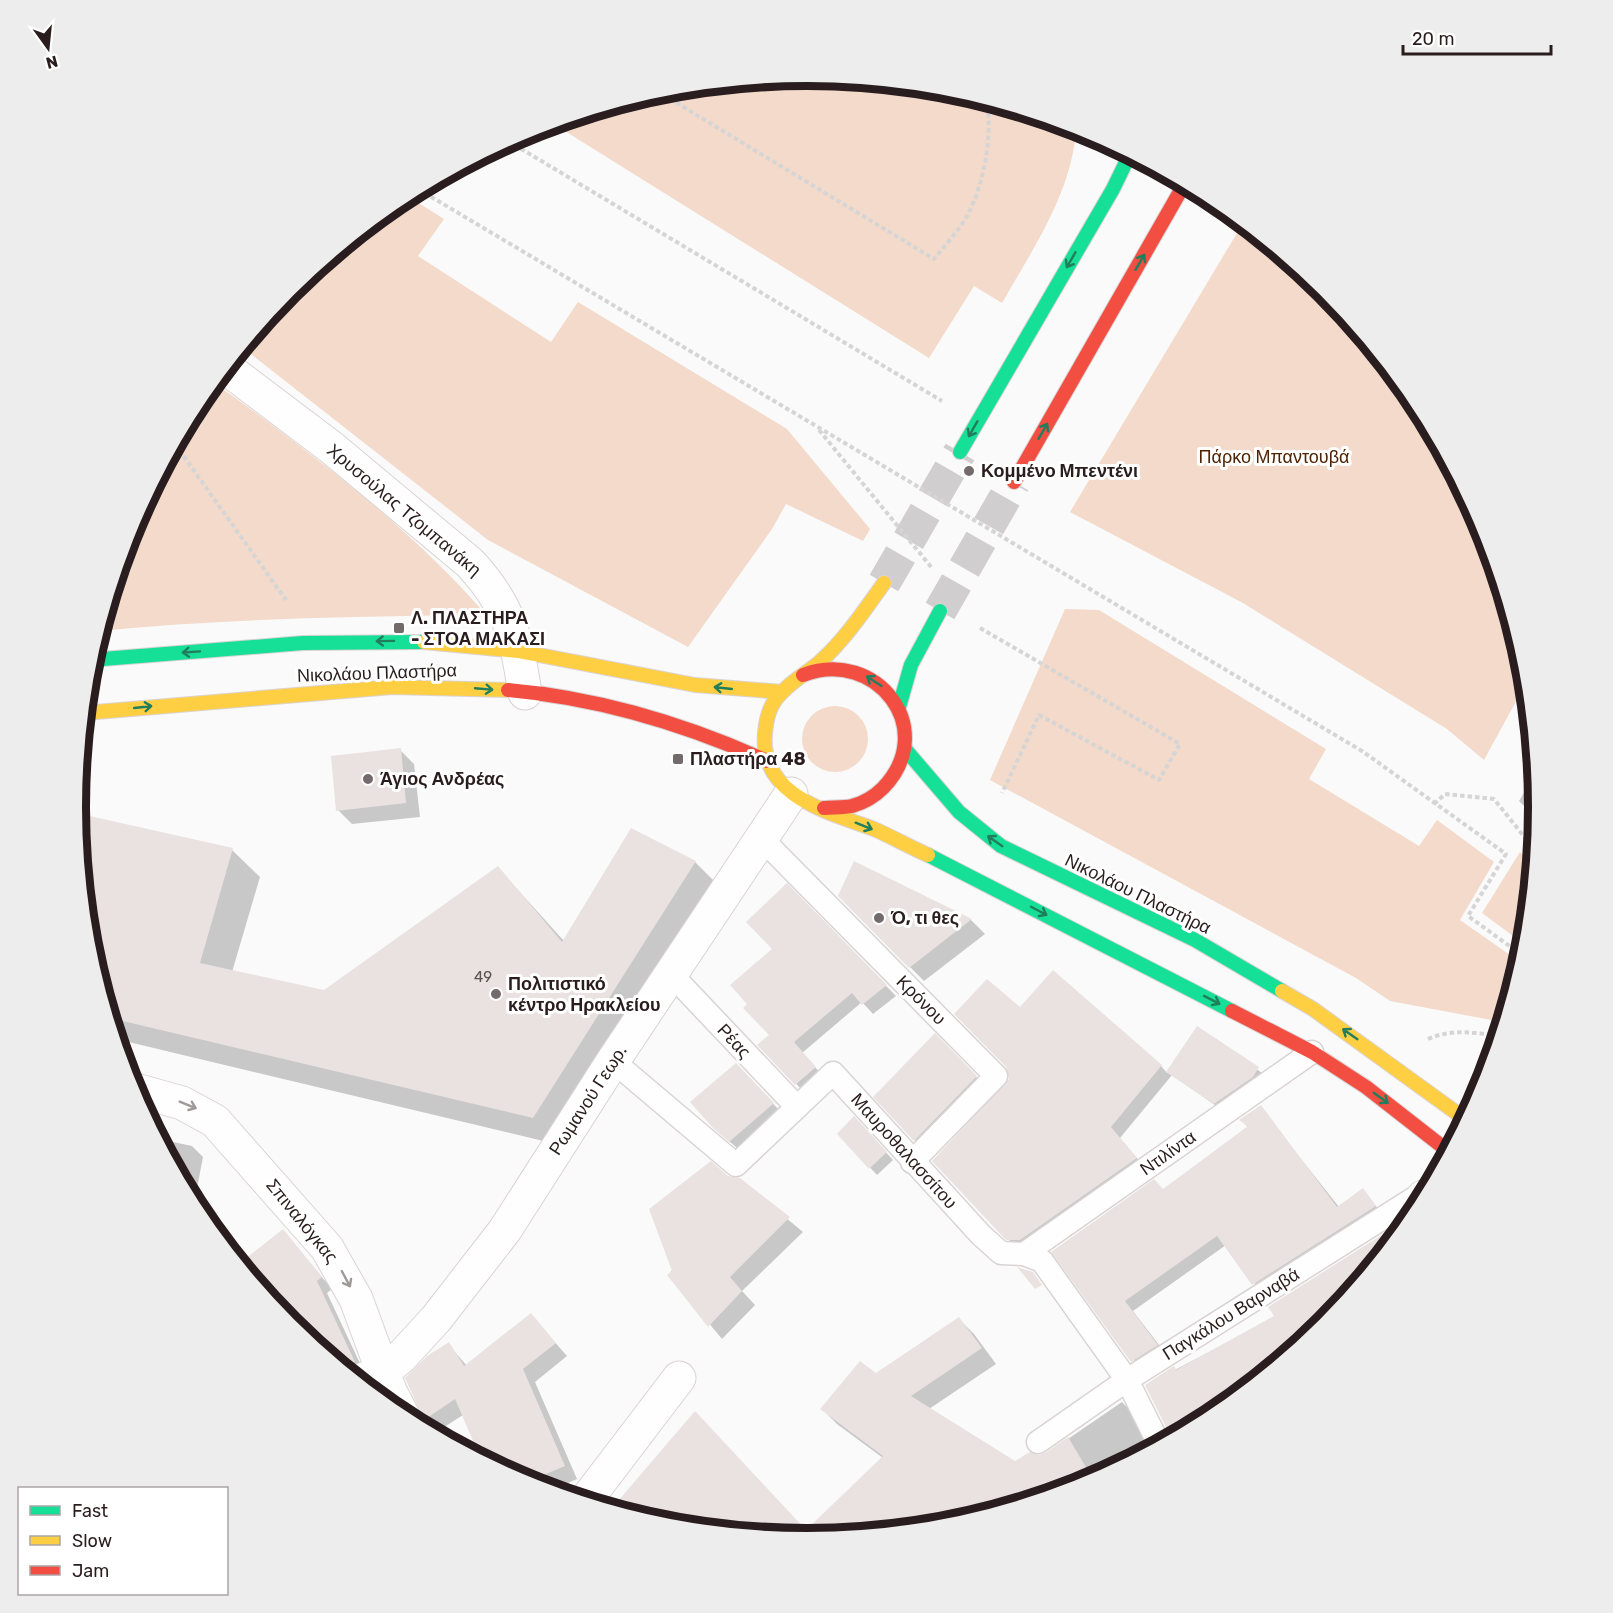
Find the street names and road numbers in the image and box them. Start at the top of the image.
street label: Χρυσούλας Τζομπανάκη [322,439,486,581]
street label: Νικολάου Πλαστήρα [297,659,457,687]
street label: Νικολάου Πλαστήρα [1061,849,1215,939]
street label: Κρόνου [892,971,950,1029]
street label: Ρέας [713,1019,756,1063]
street label: Ρωμανού Γεωρ. [544,1041,632,1159]
street label: Μαυροθαλασσίτου [846,1089,962,1213]
street label: Ντιλίντα [1136,1126,1200,1180]
street label: Σπιναλόγκας [261,1175,343,1268]
street label: Παγκάλου Βαρναβά [1158,1263,1304,1365]

